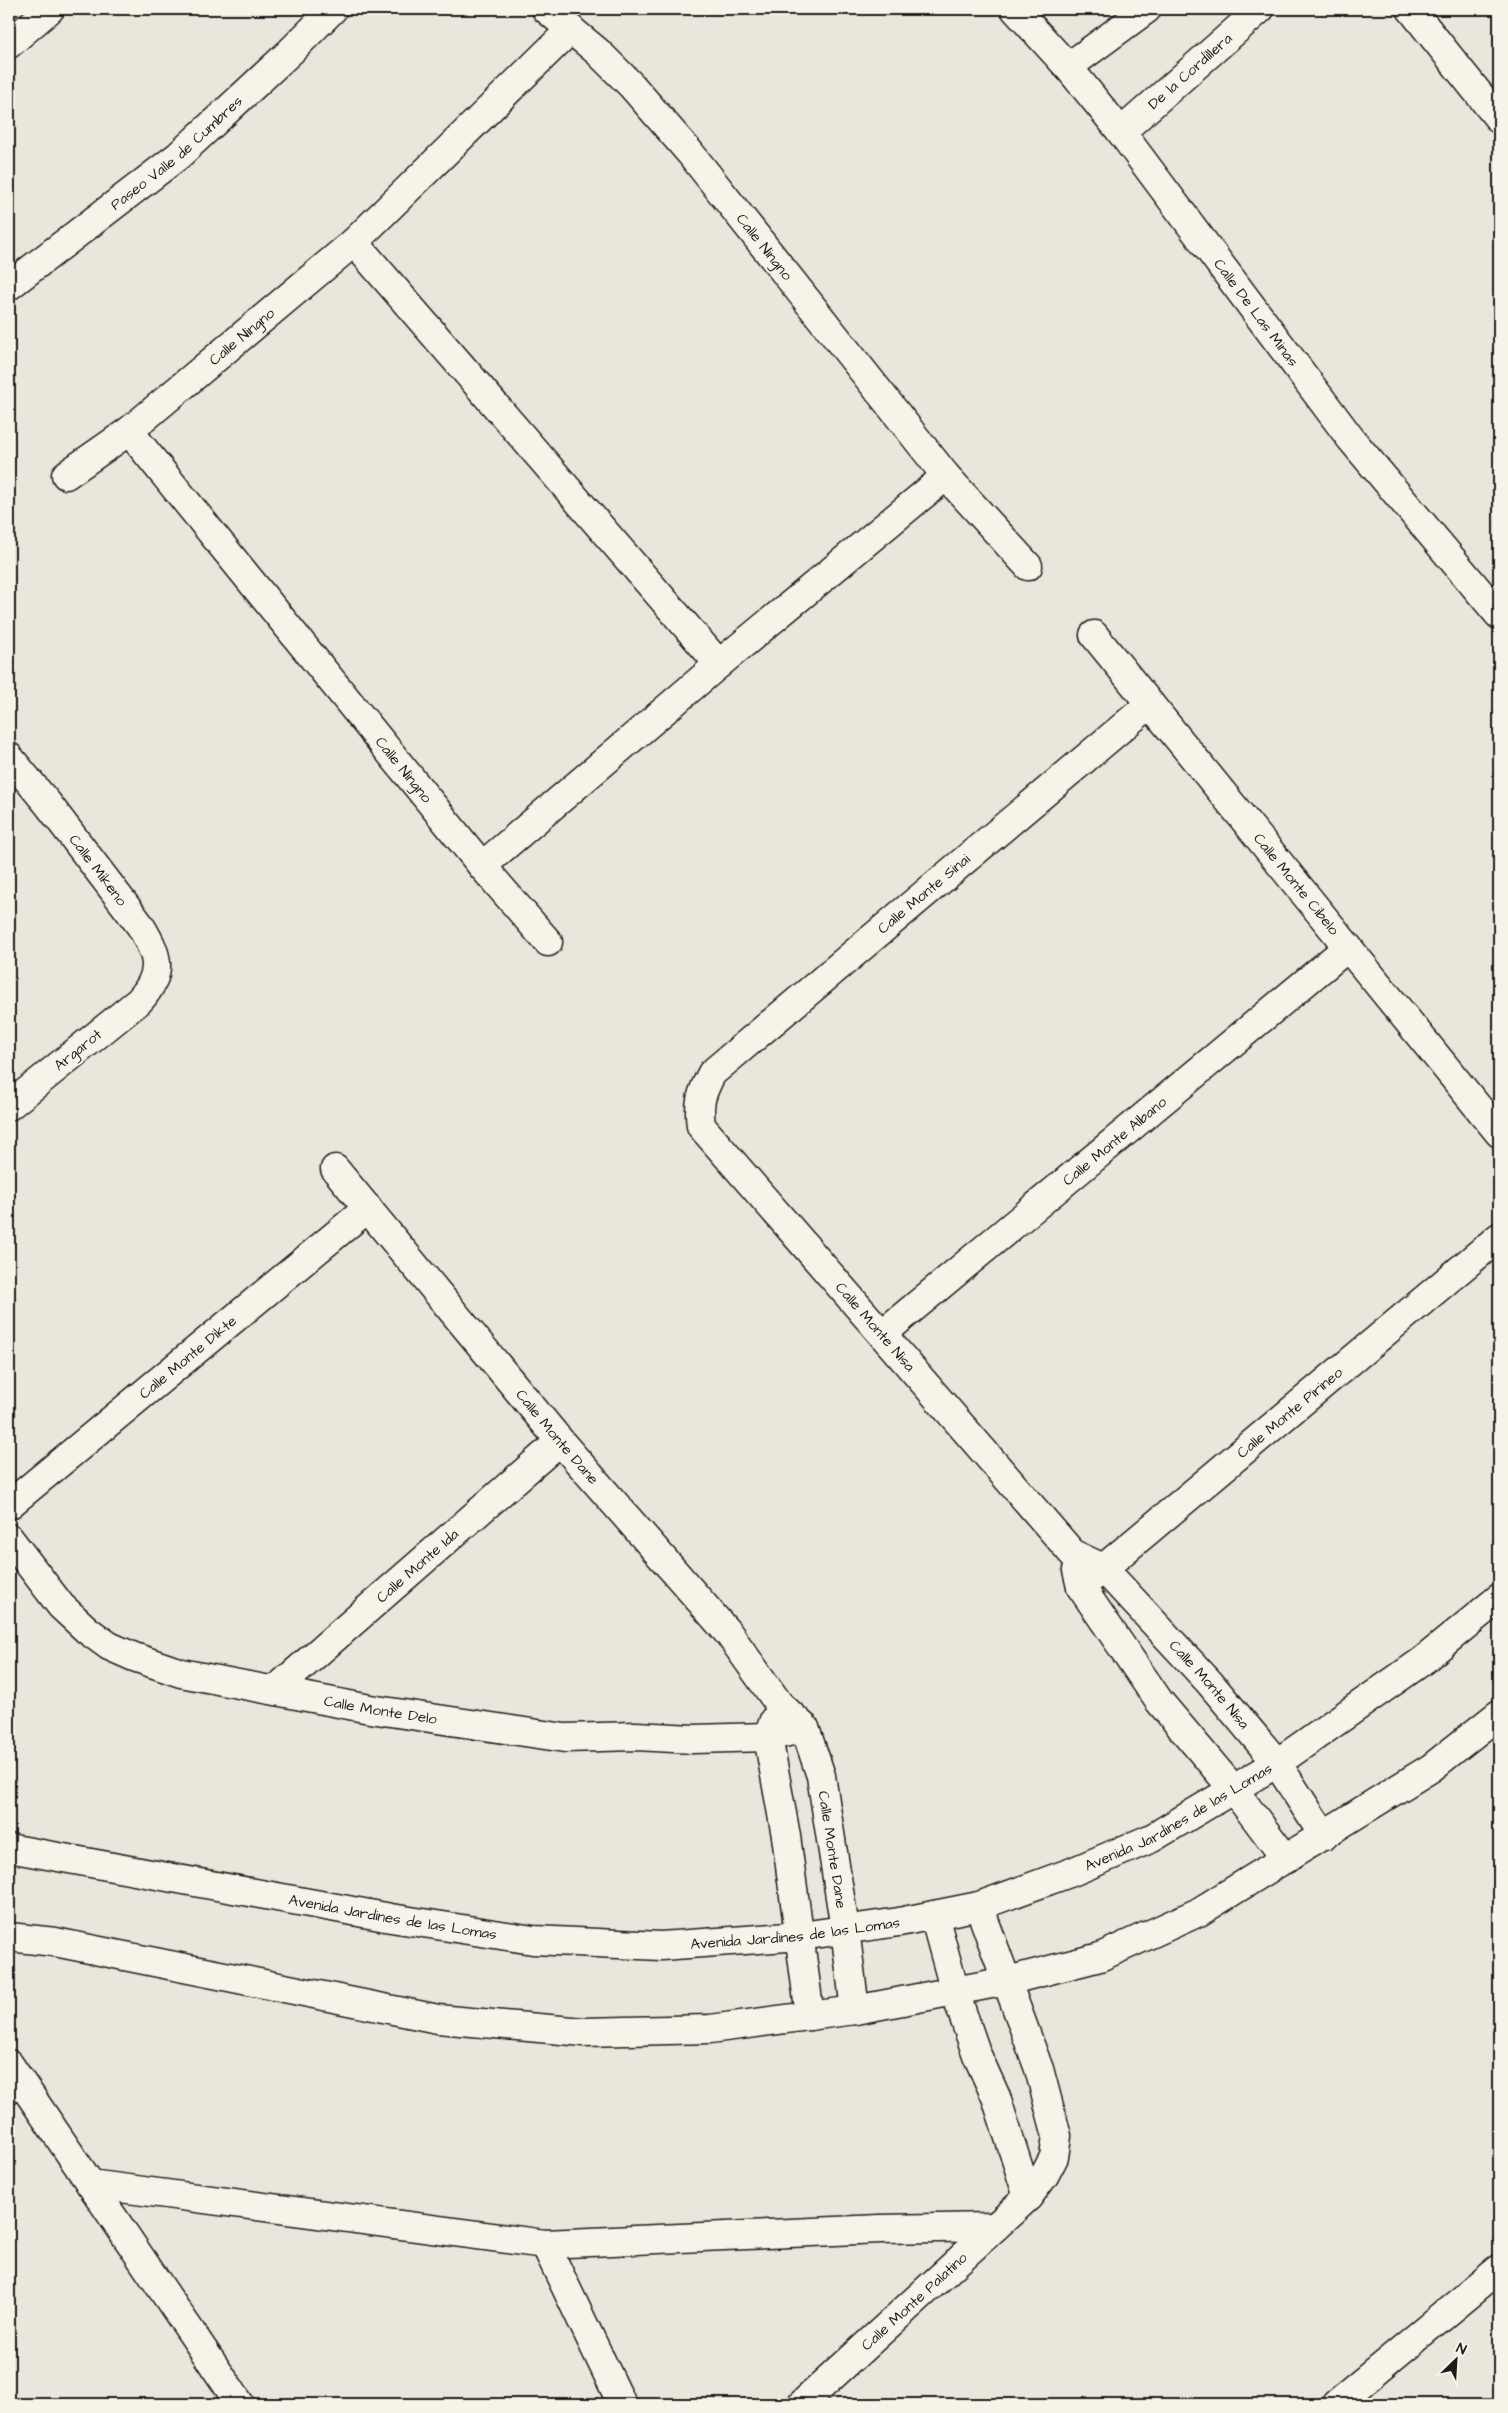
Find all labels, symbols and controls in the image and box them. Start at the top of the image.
street label: De la Cordillera [1143,28,1237,114]
street label: Paseo Valle de Cumbres [106,91,247,215]
street label: Calle Ningno [731,209,798,285]
street label: Calle De Las Minas [1209,254,1304,371]
street label: Calle Ningno [204,302,279,370]
street label: Calle Ningno [370,732,437,808]
street label: Calle Monte Cibelo [1249,829,1345,940]
street label: Calle Mikeno [64,830,133,911]
street label: Calle Monte Sinai [873,849,975,939]
street label: Argarot [50,1024,107,1077]
street label: Calle Monte Albano [1058,1091,1171,1191]
street label: Calle Monte Nisa [831,1277,921,1376]
street label: Calle Monte Dikte [134,1310,241,1404]
street label: Calle Monte Pirineo [1232,1362,1347,1463]
street label: Calle Monte Dane [511,1385,604,1489]
street label: Calle Monte Ida [372,1524,463,1608]
street label: Calle Monte Nisa [1164,1635,1255,1734]
street label: Calle Monte Delo [322,1690,439,1729]
street label: Avenida Jardines de las Lomas [1081,1758,1276,1876]
street label: Calle Monte Dane [813,1789,852,1910]
street label: Avenida Jardines de las Lomas [287,1889,499,1945]
street label: Avenida Jardines de las Lomas [690,1911,902,1954]
street label: Calle Monte Palatino [856,2247,972,2355]
north arrow [1430,2336,1480,2386]
text: N [1453,2338,1469,2360]

